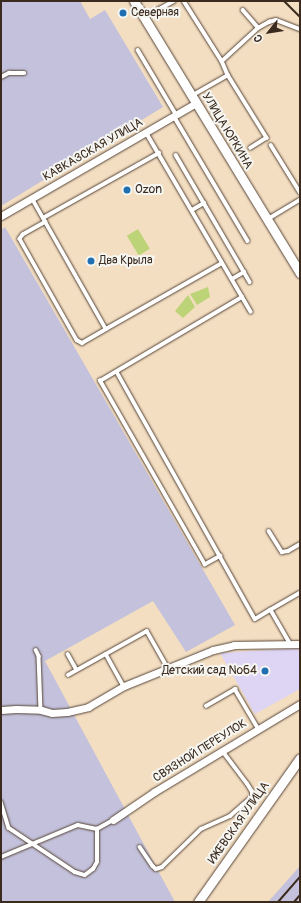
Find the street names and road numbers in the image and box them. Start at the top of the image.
street label: УЛИЦА ЮРКИНА [199,90,255,172]
street label: КАВКАЗСКАЯ УЛИЦА [41,116,145,184]
street label: СВЯЗНОЙ ПЕРЕУЛОК [150,716,250,786]
street label: ИЖЕВСКАЯ УЛИЦА [205,779,273,867]

